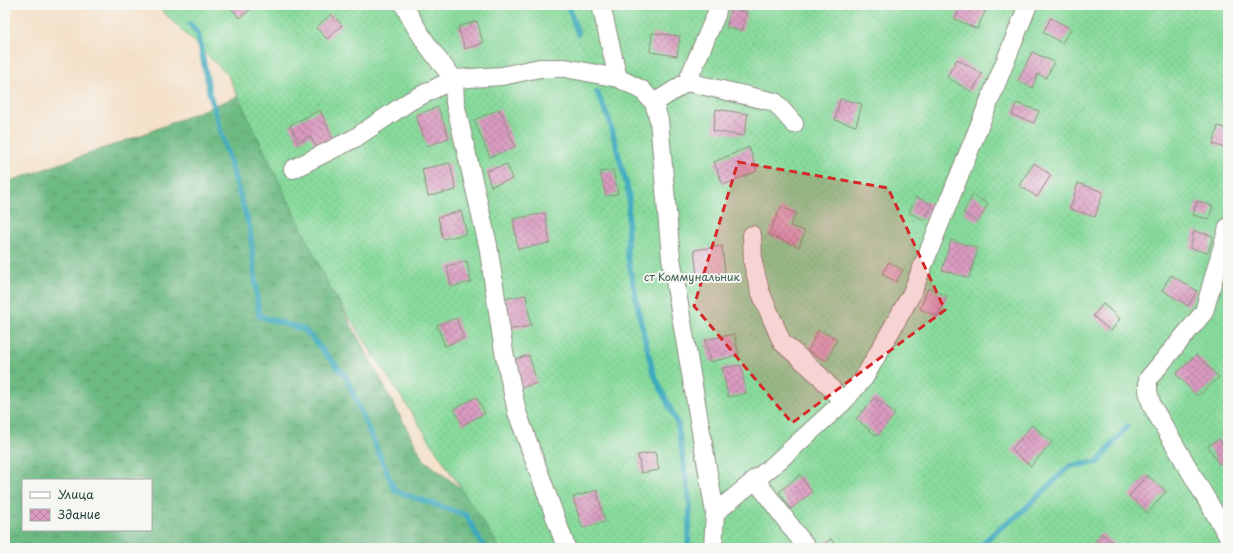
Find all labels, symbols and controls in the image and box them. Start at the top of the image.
park label: ст Коммунальник [644,268,741,285]
legend [22,479,152,531]
text: Улица [58,485,94,503]
text: Здание [58,505,100,523]

